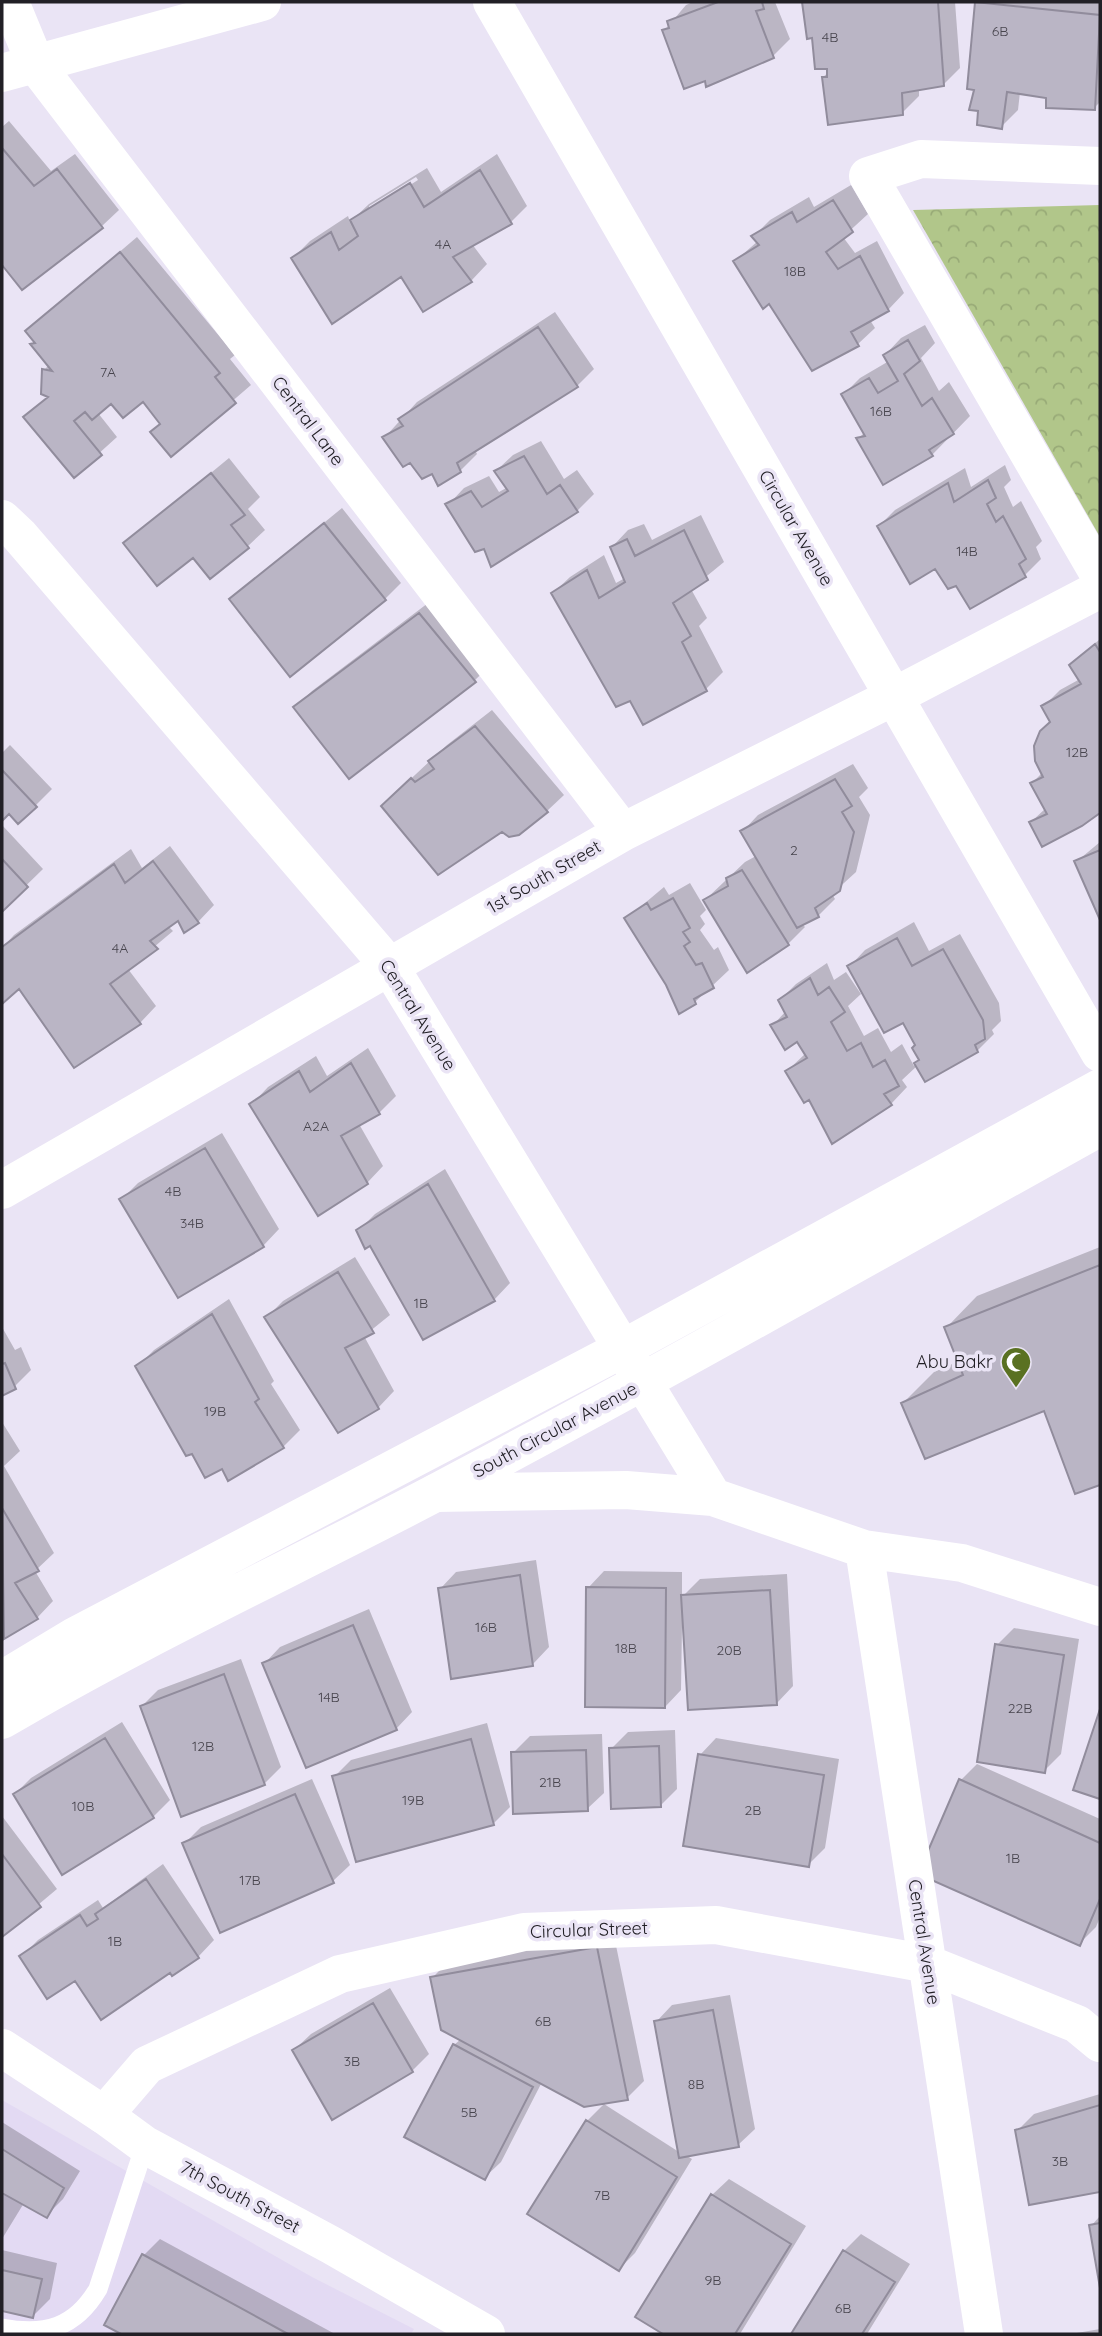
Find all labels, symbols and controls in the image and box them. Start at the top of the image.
house number: 6B [992,22,1008,40]
house number: 4B [822,28,838,46]
house number: 4A [435,235,451,253]
house number: 18B [784,262,806,280]
house number: 7A [100,363,116,381]
street label: Central Lane [267,371,350,470]
house number: 16B [870,402,892,420]
street label: Circular Avenue [754,466,839,590]
house number: 14B [956,542,978,560]
house number: 12B [1066,743,1088,761]
street label: 1st South Street [483,835,605,918]
house number: 2 [790,841,798,859]
house number: 4A [112,939,128,957]
street label: Central Avenue [375,955,462,1075]
house number: A2A [303,1117,329,1135]
house number: 4B [165,1182,181,1200]
house number: 34B [180,1214,204,1232]
house number: 1B [414,1294,428,1312]
mosque icon: Abu Bakr [999,1345,1033,1389]
place label: Abu Bakr [916,1350,993,1373]
street label: South Circular Avenue [469,1377,641,1483]
house number: 19B [204,1402,226,1420]
house number: 16B [475,1618,497,1636]
house number: 18B [615,1639,637,1657]
house number: 20B [716,1641,742,1659]
house number: 14B [318,1688,340,1706]
house number: 22B [1008,1699,1032,1717]
house number: 12B [192,1737,214,1755]
house number: 21B [539,1773,561,1791]
house number: 19B [402,1791,424,1809]
house number: 10B [72,1797,94,1815]
house number: 2B [745,1801,761,1819]
house number: 1B [1006,1849,1020,1867]
house number: 17B [239,1871,261,1889]
street label: Central Avenue [903,1878,946,2006]
street label: Circular Street [530,1916,648,1943]
house number: 1B [108,1932,122,1950]
house number: 6B [535,2012,551,2030]
house number: 3B [344,2052,360,2070]
house number: 8B [688,2075,704,2093]
house number: 5B [461,2103,477,2121]
house number: 3B [1052,2152,1068,2170]
street label: 7th South Street [176,2155,304,2238]
house number: 7B [594,2186,610,2204]
house number: 9B [705,2271,721,2289]
house number: 6B [835,2299,851,2317]

